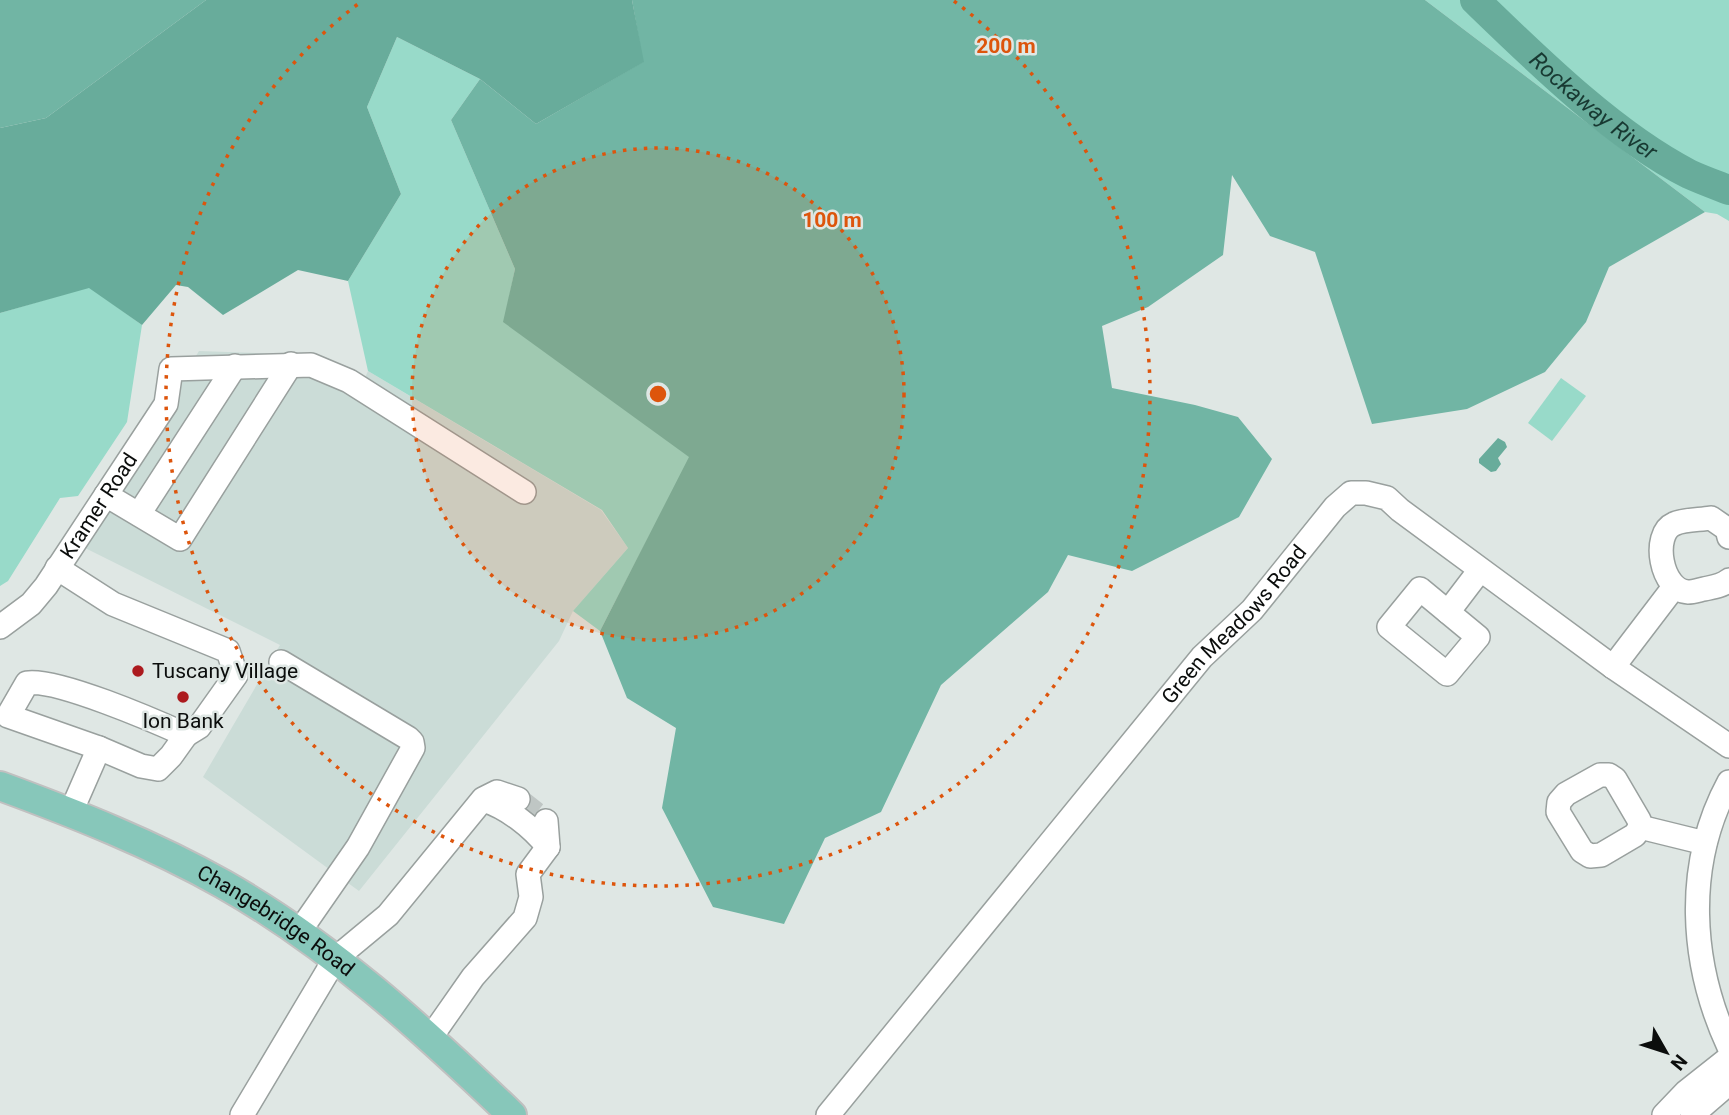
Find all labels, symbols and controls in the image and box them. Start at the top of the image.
text: 200 m [976,34,1036,58]
water label: Rockaway River [1524,46,1663,166]
text: 100 m [802,208,862,232]
centre of rings [646,382,670,406]
street label: Kramer Road [55,449,142,563]
street label: Green Meadows Road [1157,540,1311,709]
place label: Tuscany Village [152,659,298,683]
marker: Tuscany Village [130,663,146,679]
marker: Ion Bank [175,689,191,705]
place label: Ion Bank [142,709,224,733]
street label: Changebridge Road [193,860,359,981]
north arrow [1631,1017,1701,1087]
text: N [1666,1050,1692,1075]

